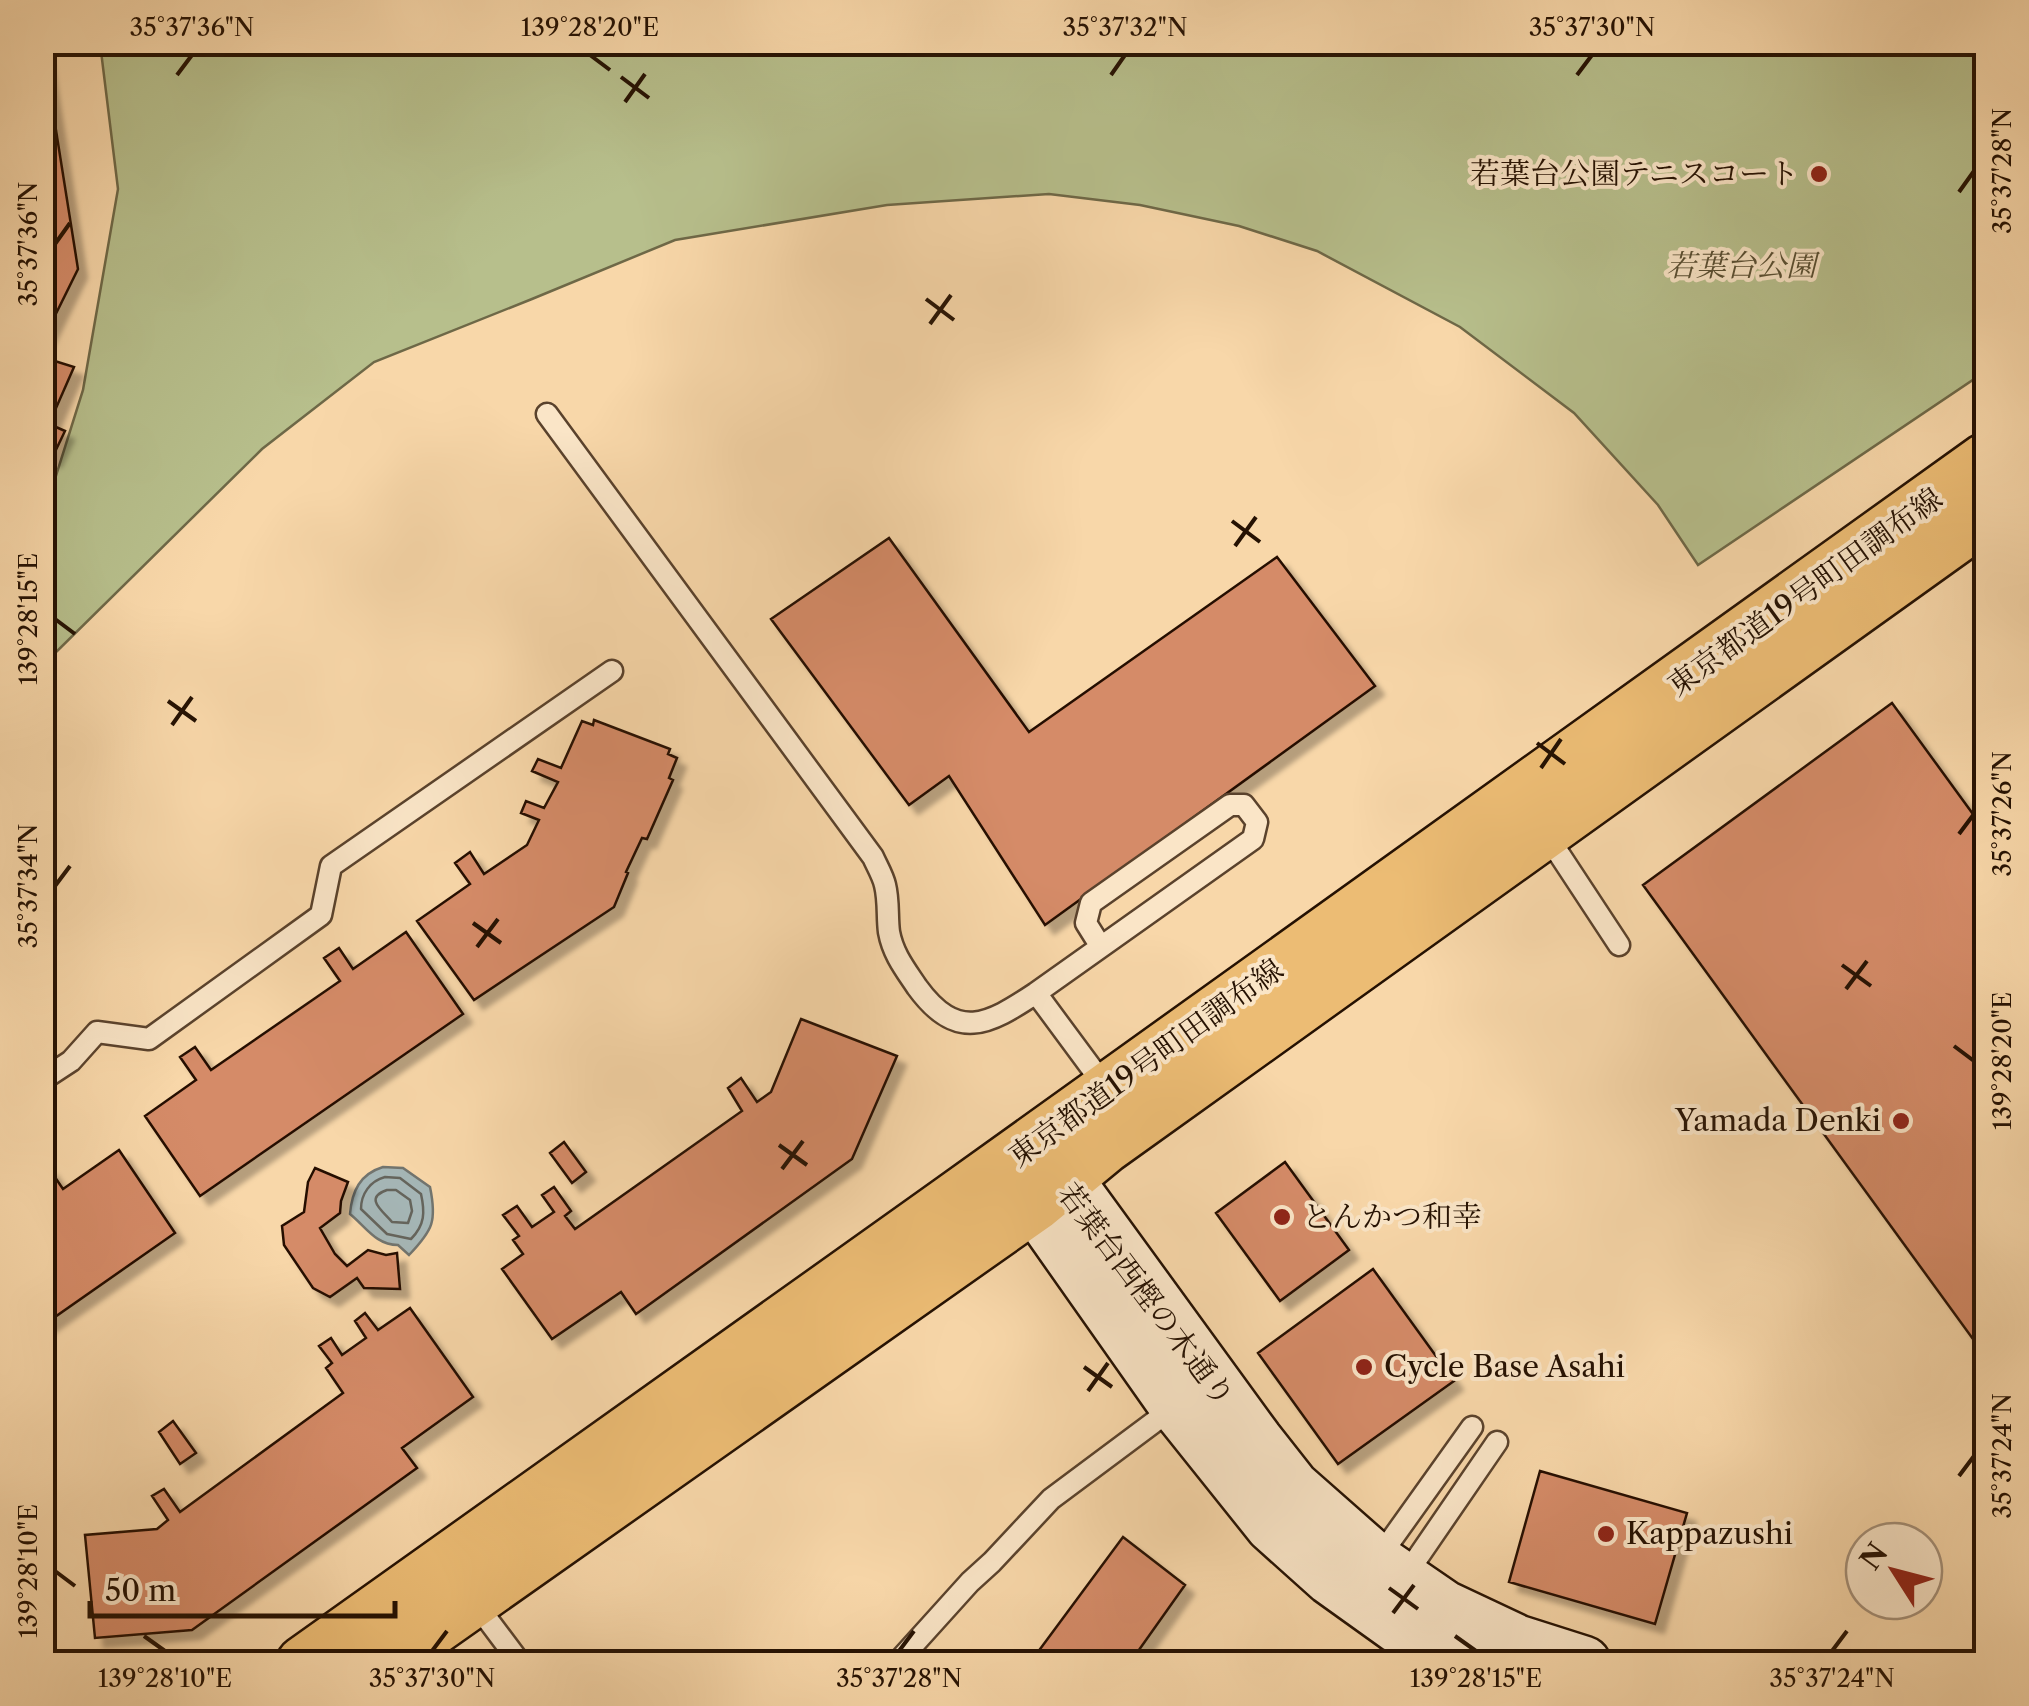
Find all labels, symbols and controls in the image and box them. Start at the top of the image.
text: 35°37'36"N [130,12,254,43]
text: 139°28'20"E [521,12,659,43]
text: 35°37'32"N [1062,12,1188,43]
text: 35°37'30"N [1529,12,1655,43]
text: 35°37'28"N [1987,108,2018,234]
place label: 若葉台公園テニスコート [1470,155,1799,192]
marker: 若葉台公園テニスコート [1808,163,1830,185]
text: 35°37'36"N [13,182,44,306]
park label: 若葉台公園 [1666,247,1821,284]
street label: 東京都道19号町田調布線 [1660,480,1949,704]
text: 139°28'15"E [13,553,44,685]
text: 35°37'26"N [1987,751,2018,877]
text: 35°37'34"N [13,824,44,948]
street label: 東京都道19号町田調布線 [1001,951,1290,1175]
text: 139°28'20"E [1987,992,2018,1130]
place label: Yamada Denki [1674,1102,1881,1139]
marker: Yamada Denki [1890,1110,1912,1132]
street label: 若葉台西樫の木通り [1050,1176,1242,1414]
place label: とんかつ和幸 [1302,1198,1482,1235]
marker: とんかつ和幸 [1271,1206,1293,1228]
place label: Cycle Base Asahi [1384,1348,1625,1385]
marker: Cycle Base Asahi [1353,1356,1375,1378]
text: 35°37'24"N [1987,1393,2018,1519]
text: 139°28'10"E [13,1504,44,1638]
place label: Kappazushi [1626,1515,1793,1552]
north arrow [1844,1521,1944,1621]
marker: Kappazushi [1595,1523,1617,1545]
text: N [1853,1536,1895,1576]
scale bar [90,1556,395,1618]
text: 50 m [105,1572,176,1609]
text: 139°28'10"E [98,1663,232,1694]
text: 35°37'30"N [369,1663,495,1694]
text: 35°37'28"N [836,1663,962,1694]
text: 139°28'15"E [1410,1663,1542,1694]
text: 35°37'24"N [1769,1663,1895,1694]

